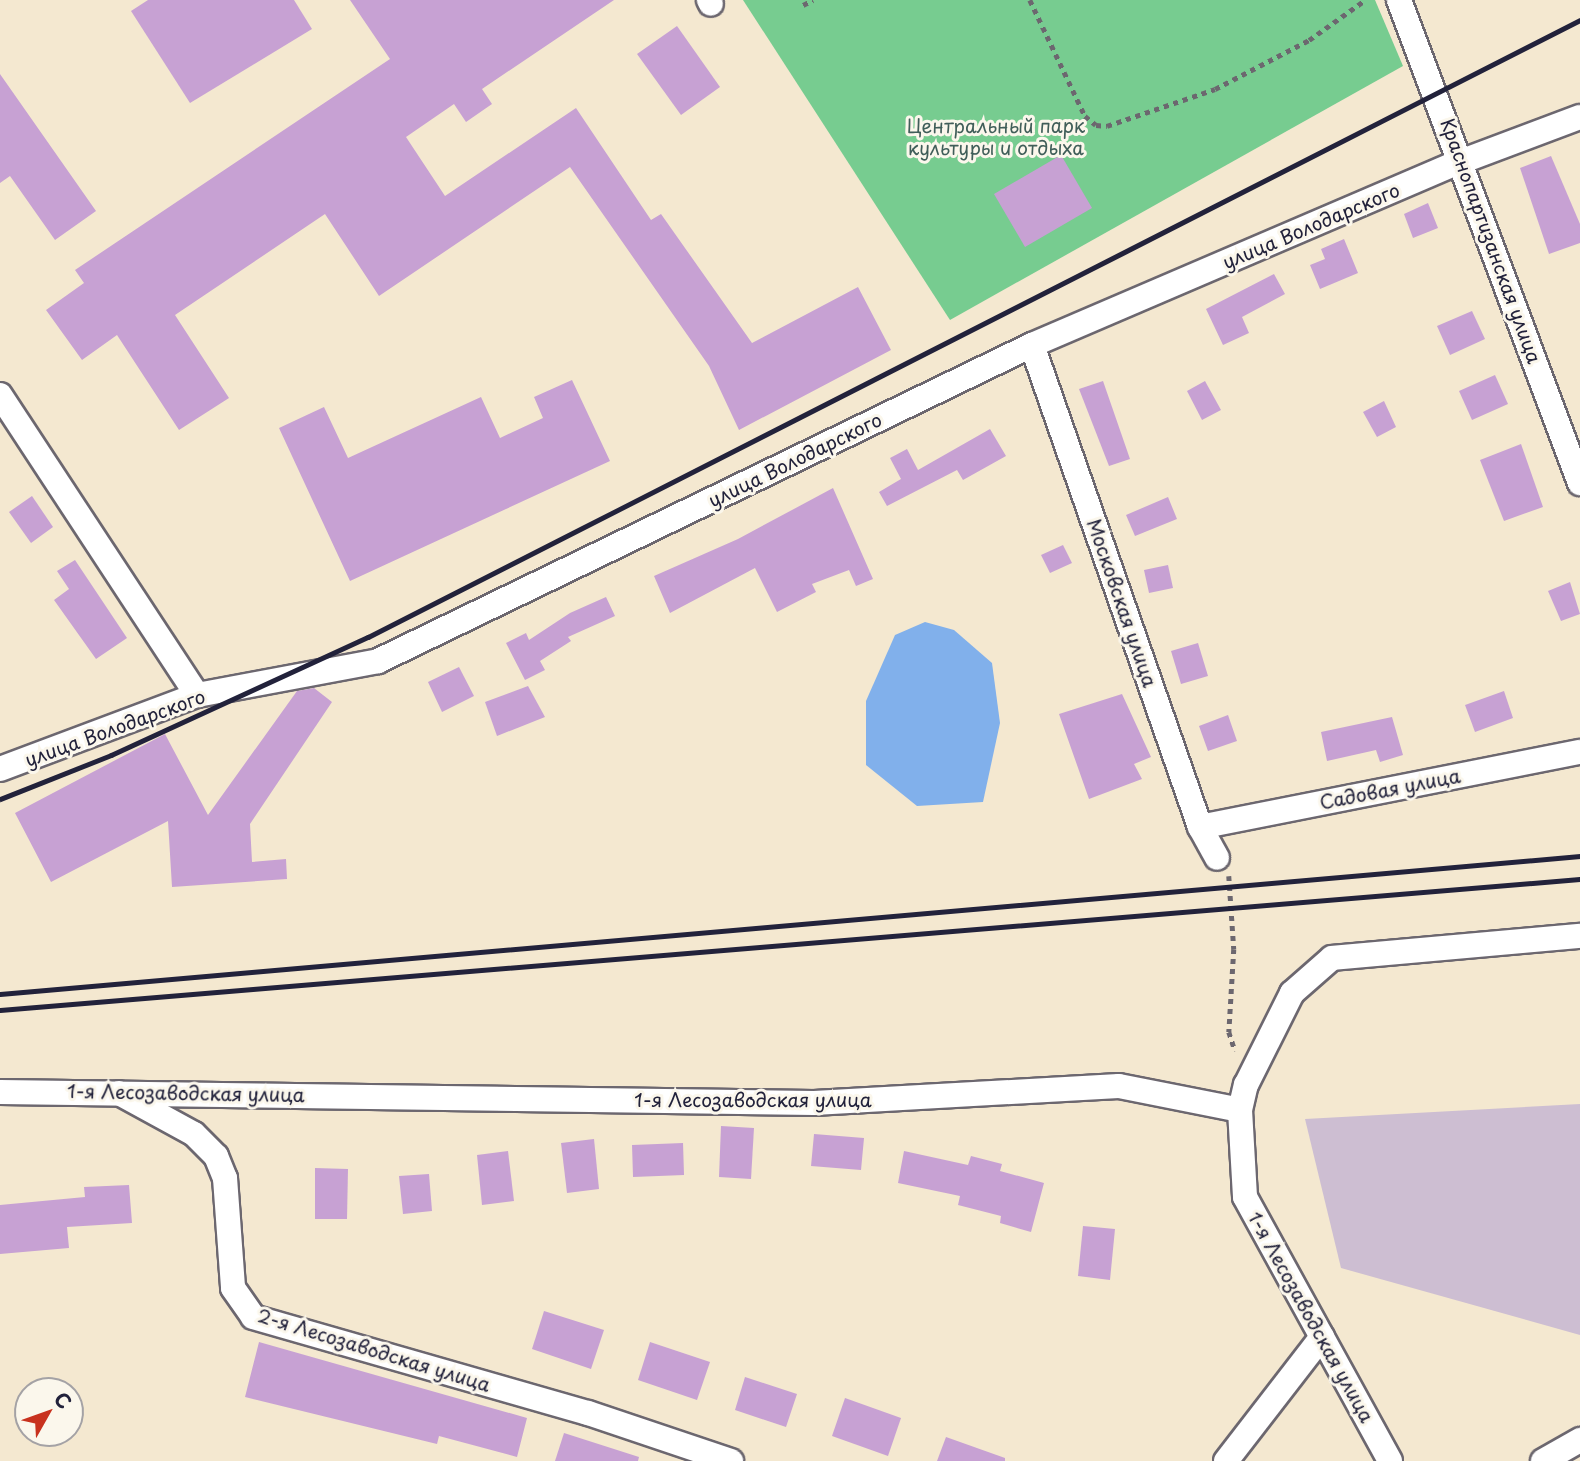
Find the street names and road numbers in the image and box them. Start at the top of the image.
street label: Краснопартизанская улица [1436,115,1546,367]
street label: улица Володарского [1219,178,1403,274]
street label: улица Володарского [704,408,886,512]
street label: Московская улица [1082,515,1162,691]
street label: улица Володарского [21,685,209,771]
street label: Садовая улица [1317,764,1463,814]
street label: 1-я Лесозаводская улица [66,1080,306,1106]
street label: 1-я Лесозаводская улица [633,1089,873,1111]
street label: 1-я Лесозаводская улица [1243,1207,1379,1427]
street label: 2-я Лесозаводская улица [254,1303,494,1397]

